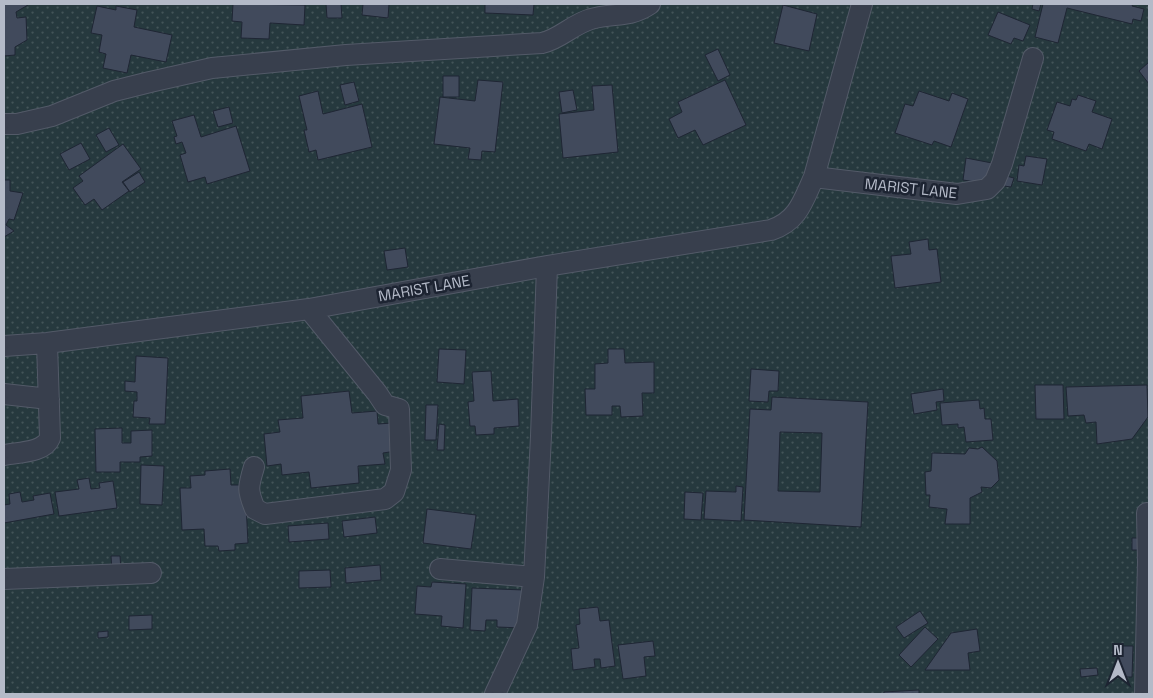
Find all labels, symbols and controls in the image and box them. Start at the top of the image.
street label: MARIST LANE [864,174,958,202]
street label: MARIST LANE [377,271,471,305]
north arrow [1093,638,1143,688]
text: N [1113,641,1123,659]

